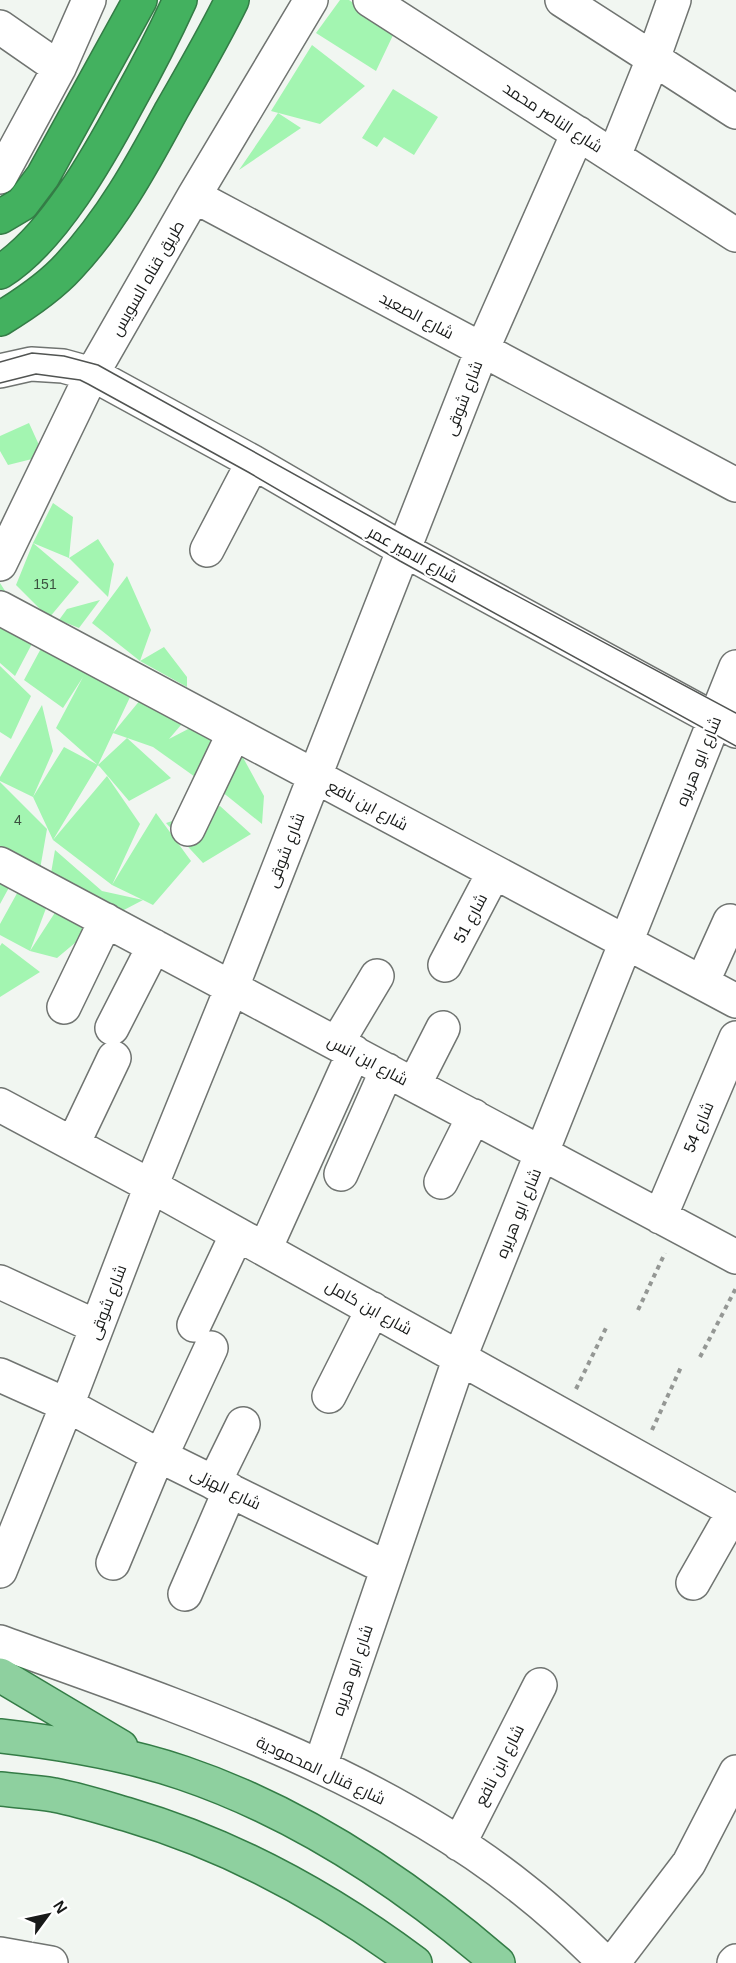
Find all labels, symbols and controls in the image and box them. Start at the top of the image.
street label: شارع الناصر محمد [498,79,605,158]
street label: طريق قناه السويس [108,218,189,340]
street label: شارع الصعيد [376,289,457,345]
street label: شارع شوقى [441,358,488,439]
street label: شارع الامير عمر [363,522,460,589]
house number: 151 [33,576,57,592]
street label: شارع ابو هريره [673,714,727,810]
street label: شارع ابن نافع [323,777,411,836]
street label: شارع شوقى [263,810,310,891]
house number: 4 [14,812,22,828]
street label: شارع 51 [450,891,493,947]
street label: شارع ابن انس [323,1032,411,1091]
street label: شارع 54 [680,1099,719,1156]
street label: شارع ابو هريره [493,1166,547,1262]
street label: شارع شوقى [85,1262,132,1343]
street label: شارع ابن كامل [321,1277,415,1341]
street label: شارع الهزلى [187,1464,264,1515]
street label: شارع ابو هريره [329,1623,379,1719]
street label: شارع ابن نافع [472,1722,530,1810]
street label: شارع قنال المحمودية [252,1733,388,1810]
north arrow [18,1885,78,1945]
text: N [50,1898,70,1917]

